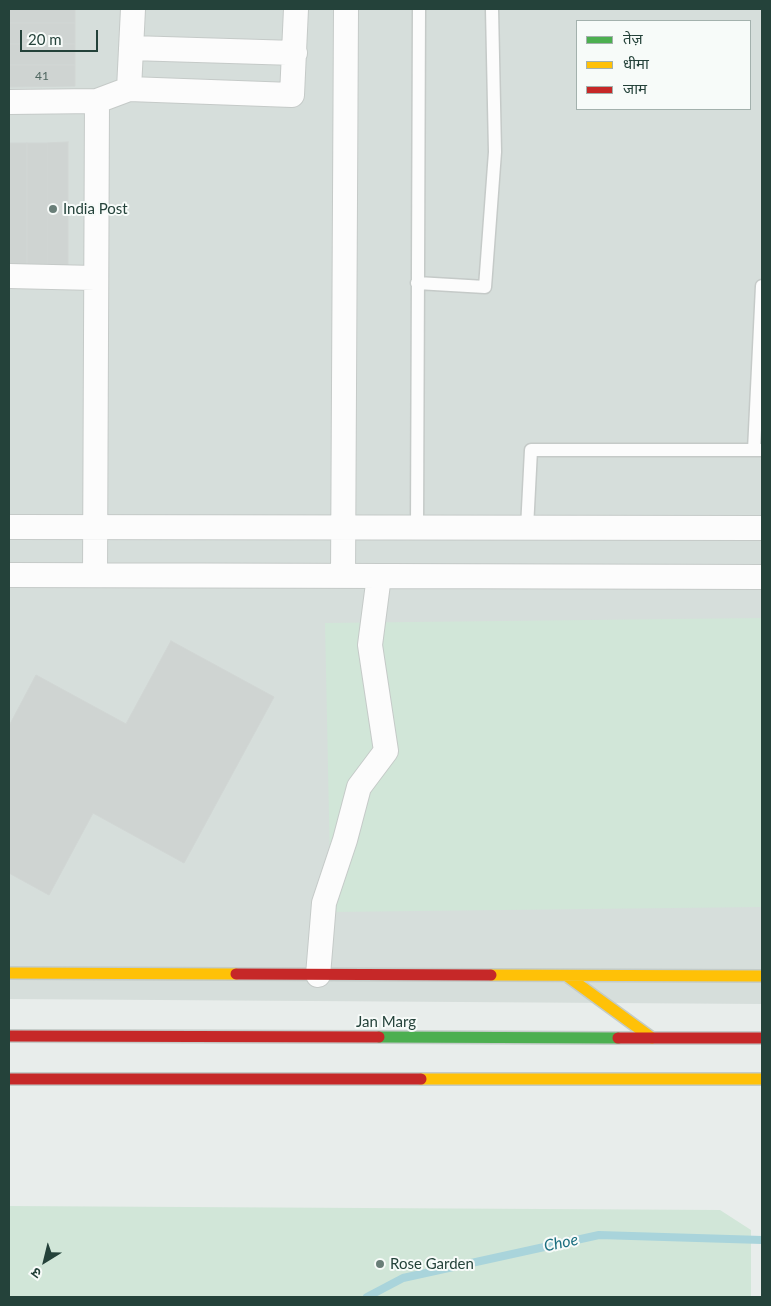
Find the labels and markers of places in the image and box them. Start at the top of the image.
place label: India Post [63,200,128,218]
marker: India Post [47,203,59,215]
place label: Rose Garden [390,1255,474,1273]
marker: Rose Garden [374,1258,386,1270]

